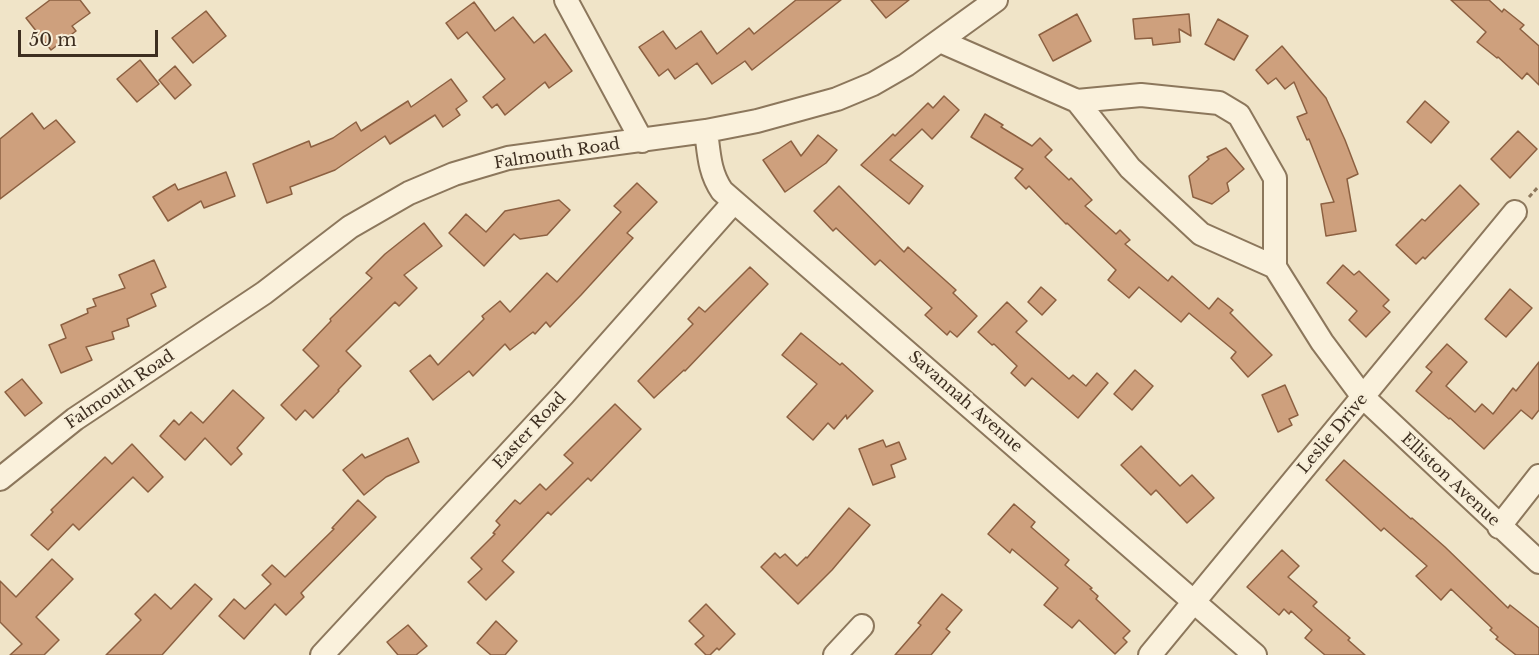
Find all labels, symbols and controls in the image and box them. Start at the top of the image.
scale bar [21,18,160,56]
text: 50 m [29,29,77,51]
street label: Falmouth Road [493,135,621,173]
street label: Falmouth Road [62,347,178,433]
street label: Savannah Avenue [904,347,1026,457]
street label: Easter Road [490,389,570,473]
street label: Leslie Drive [1294,390,1372,478]
street label: Elliston Avenue [1397,429,1503,531]

